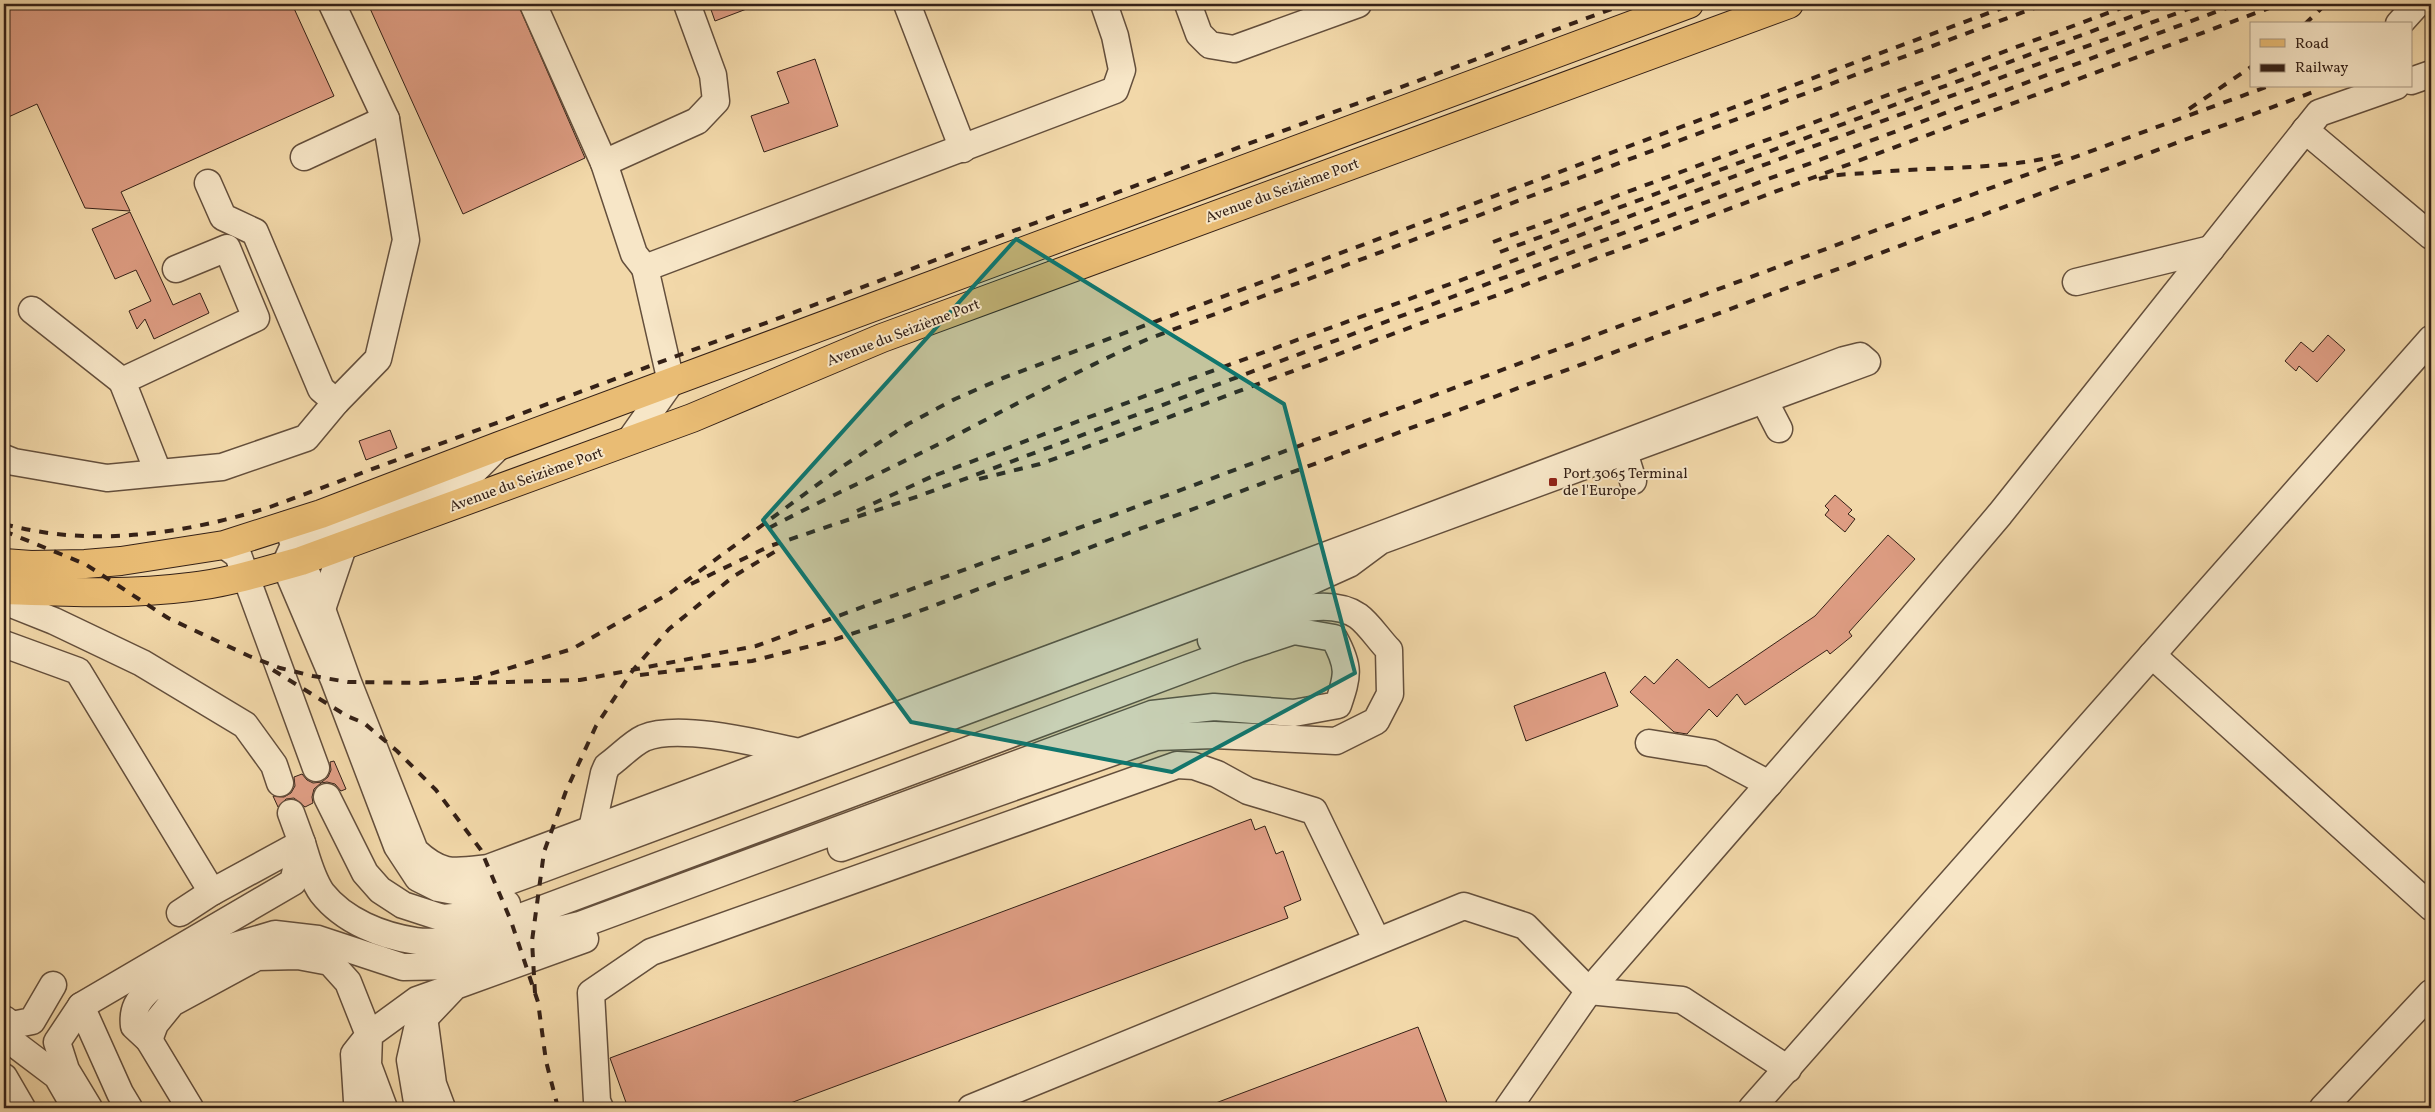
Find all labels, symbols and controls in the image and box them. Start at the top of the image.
legend [2250,22,2412,88]
text: Road [2295,34,2329,55]
text: Railway [2295,58,2348,79]
street label: Avenue du Seizième Port [1203,154,1362,229]
street label: Avenue du Seizième Port [824,295,983,372]
street label: Avenue du Seizième Port [447,443,606,518]
place label: Port 3065 Terminal de l'Europe [1563,464,1688,502]
marker: Port 3065 Terminal de l'Europe [1547,476,1559,488]

